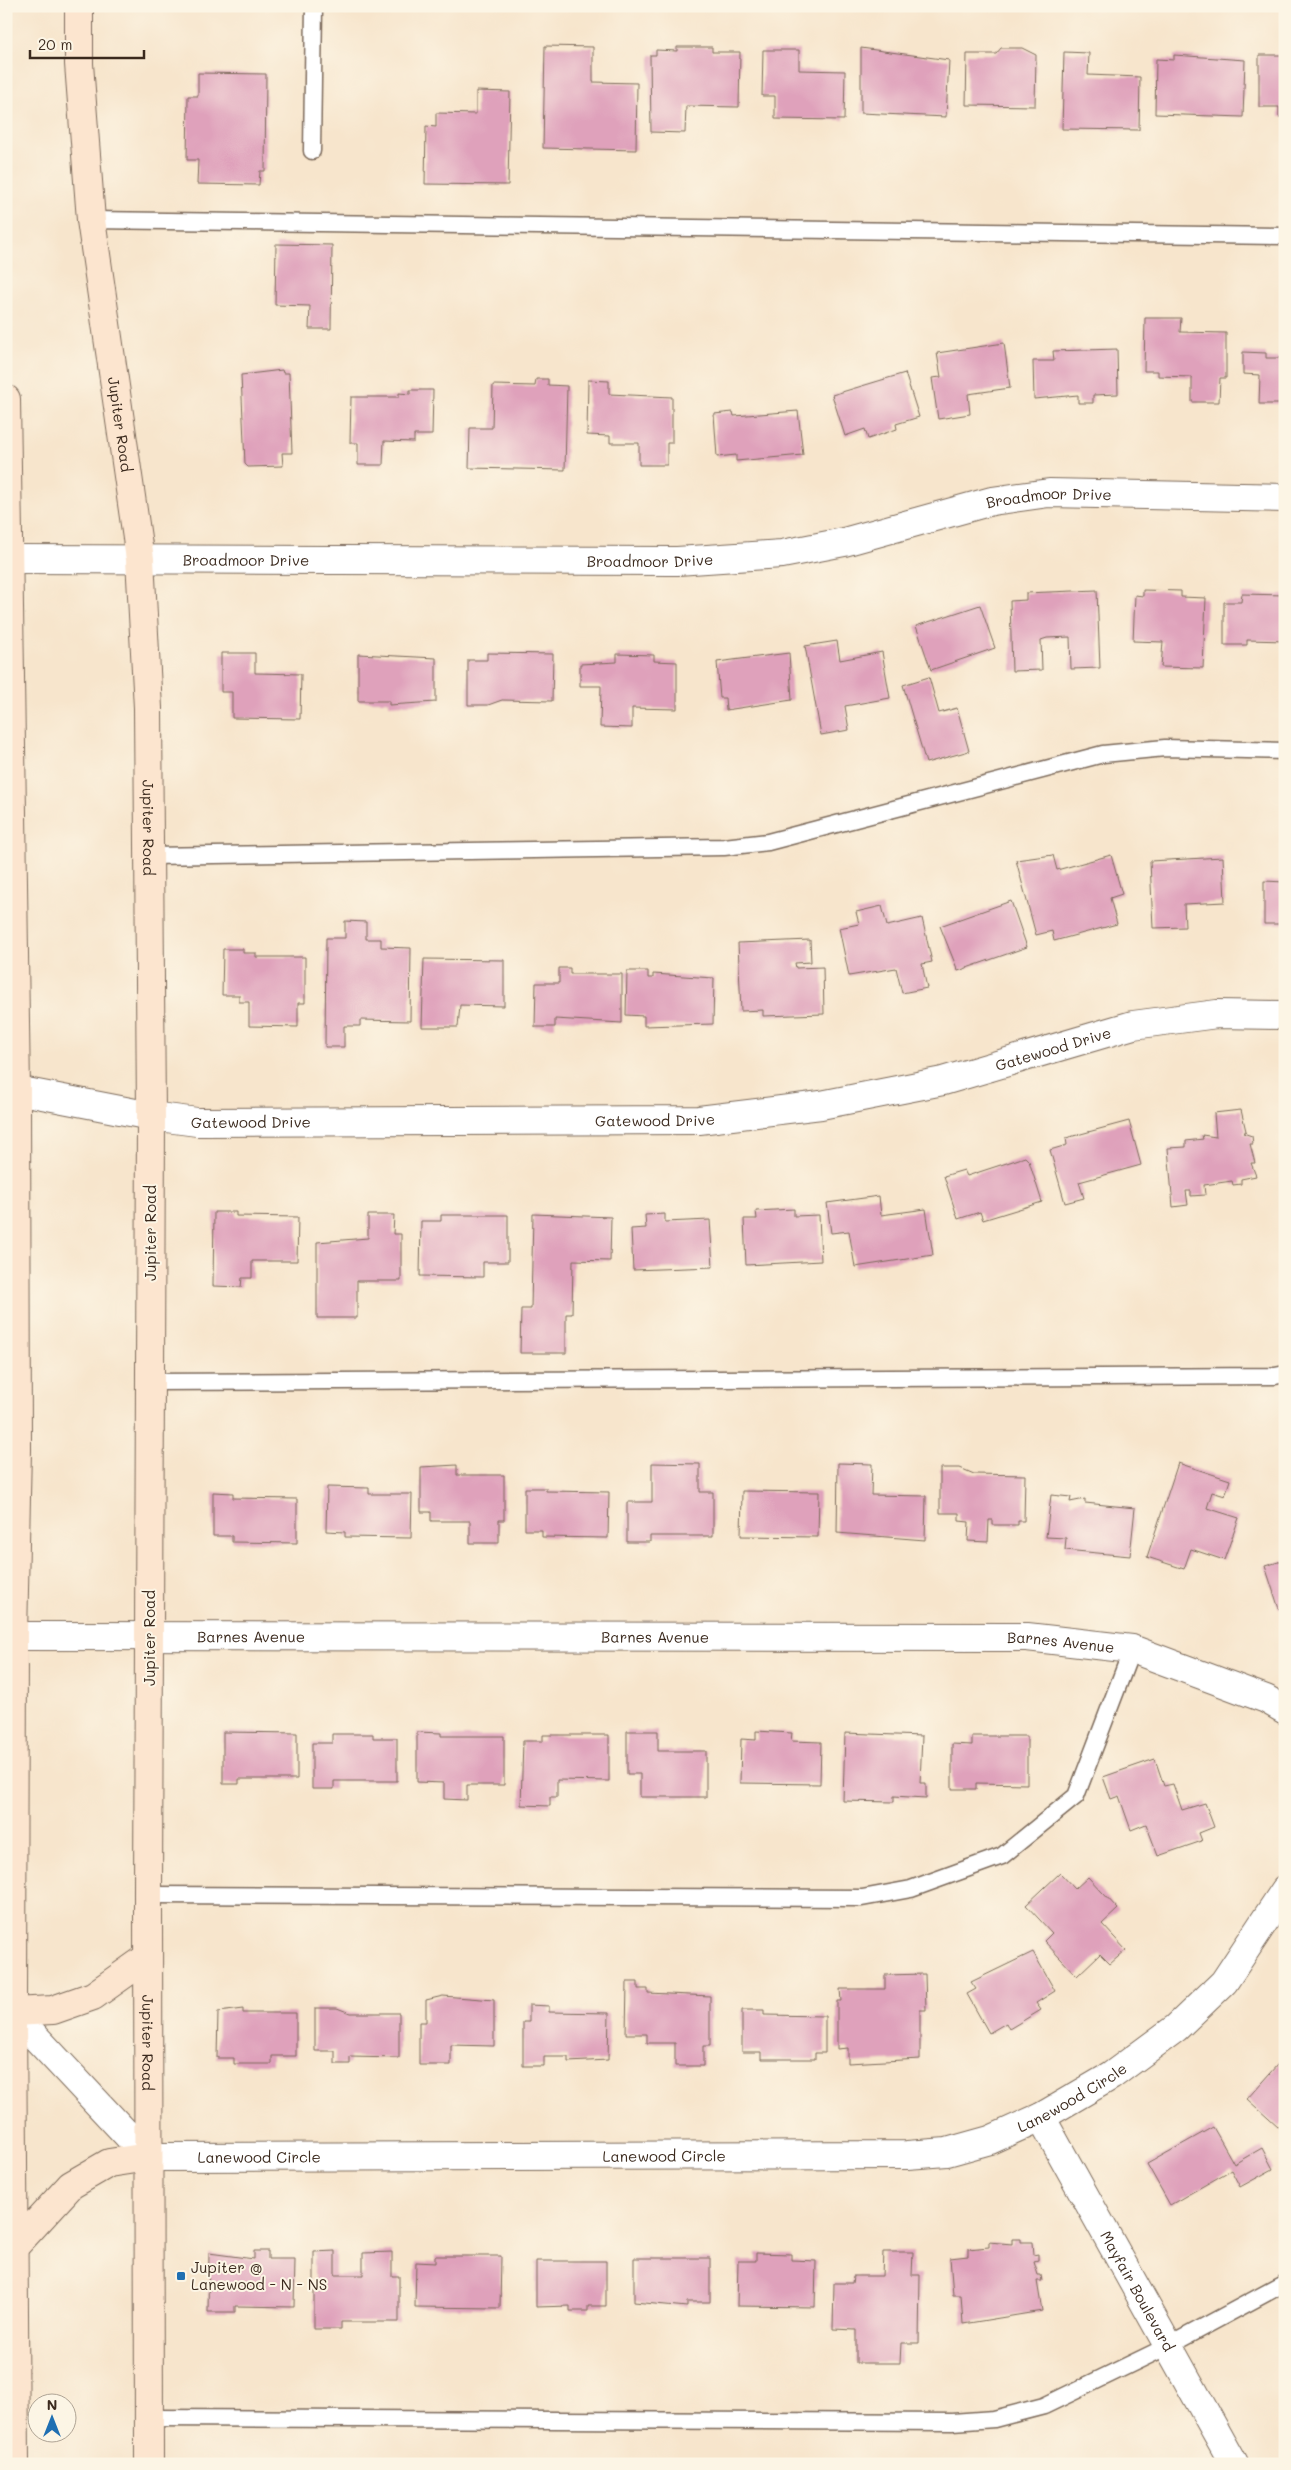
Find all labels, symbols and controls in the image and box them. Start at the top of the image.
scale bar [30,28,144,60]
text: 20 m [38,34,72,54]
street label: Jupiter Road [104,375,137,473]
street label: Broadmoor Drive [983,483,1112,512]
street label: Broadmoor Drive [587,549,714,571]
street label: Broadmoor Drive [183,550,309,570]
street label: Jupiter Road [139,780,159,876]
street label: Gatewood Drive [993,1022,1113,1075]
street label: Gatewood Drive [595,1108,716,1130]
street label: Gatewood Drive [190,1111,311,1133]
street label: Jupiter Road [140,1185,160,1281]
street label: Jupiter Road [139,1590,159,1686]
street label: Barnes Avenue [197,1626,305,1646]
street label: Barnes Avenue [601,1627,709,1647]
street label: Barnes Avenue [1007,1627,1116,1657]
street label: Jupiter Road [138,1995,158,2091]
street label: Lanewood Circle [1014,2058,1131,2136]
street label: Lanewood Circle [602,2145,726,2166]
street label: Lanewood Circle [197,2147,321,2167]
street label: Mayfair Boulevard [1096,2227,1179,2355]
place label: Jupiter @ Lanewood - N - NS [191,2257,327,2294]
marker: Jupiter @ Lanewood - N - NS [175,2270,187,2282]
north arrow [28,2392,78,2442]
text: N [47,2395,57,2414]

